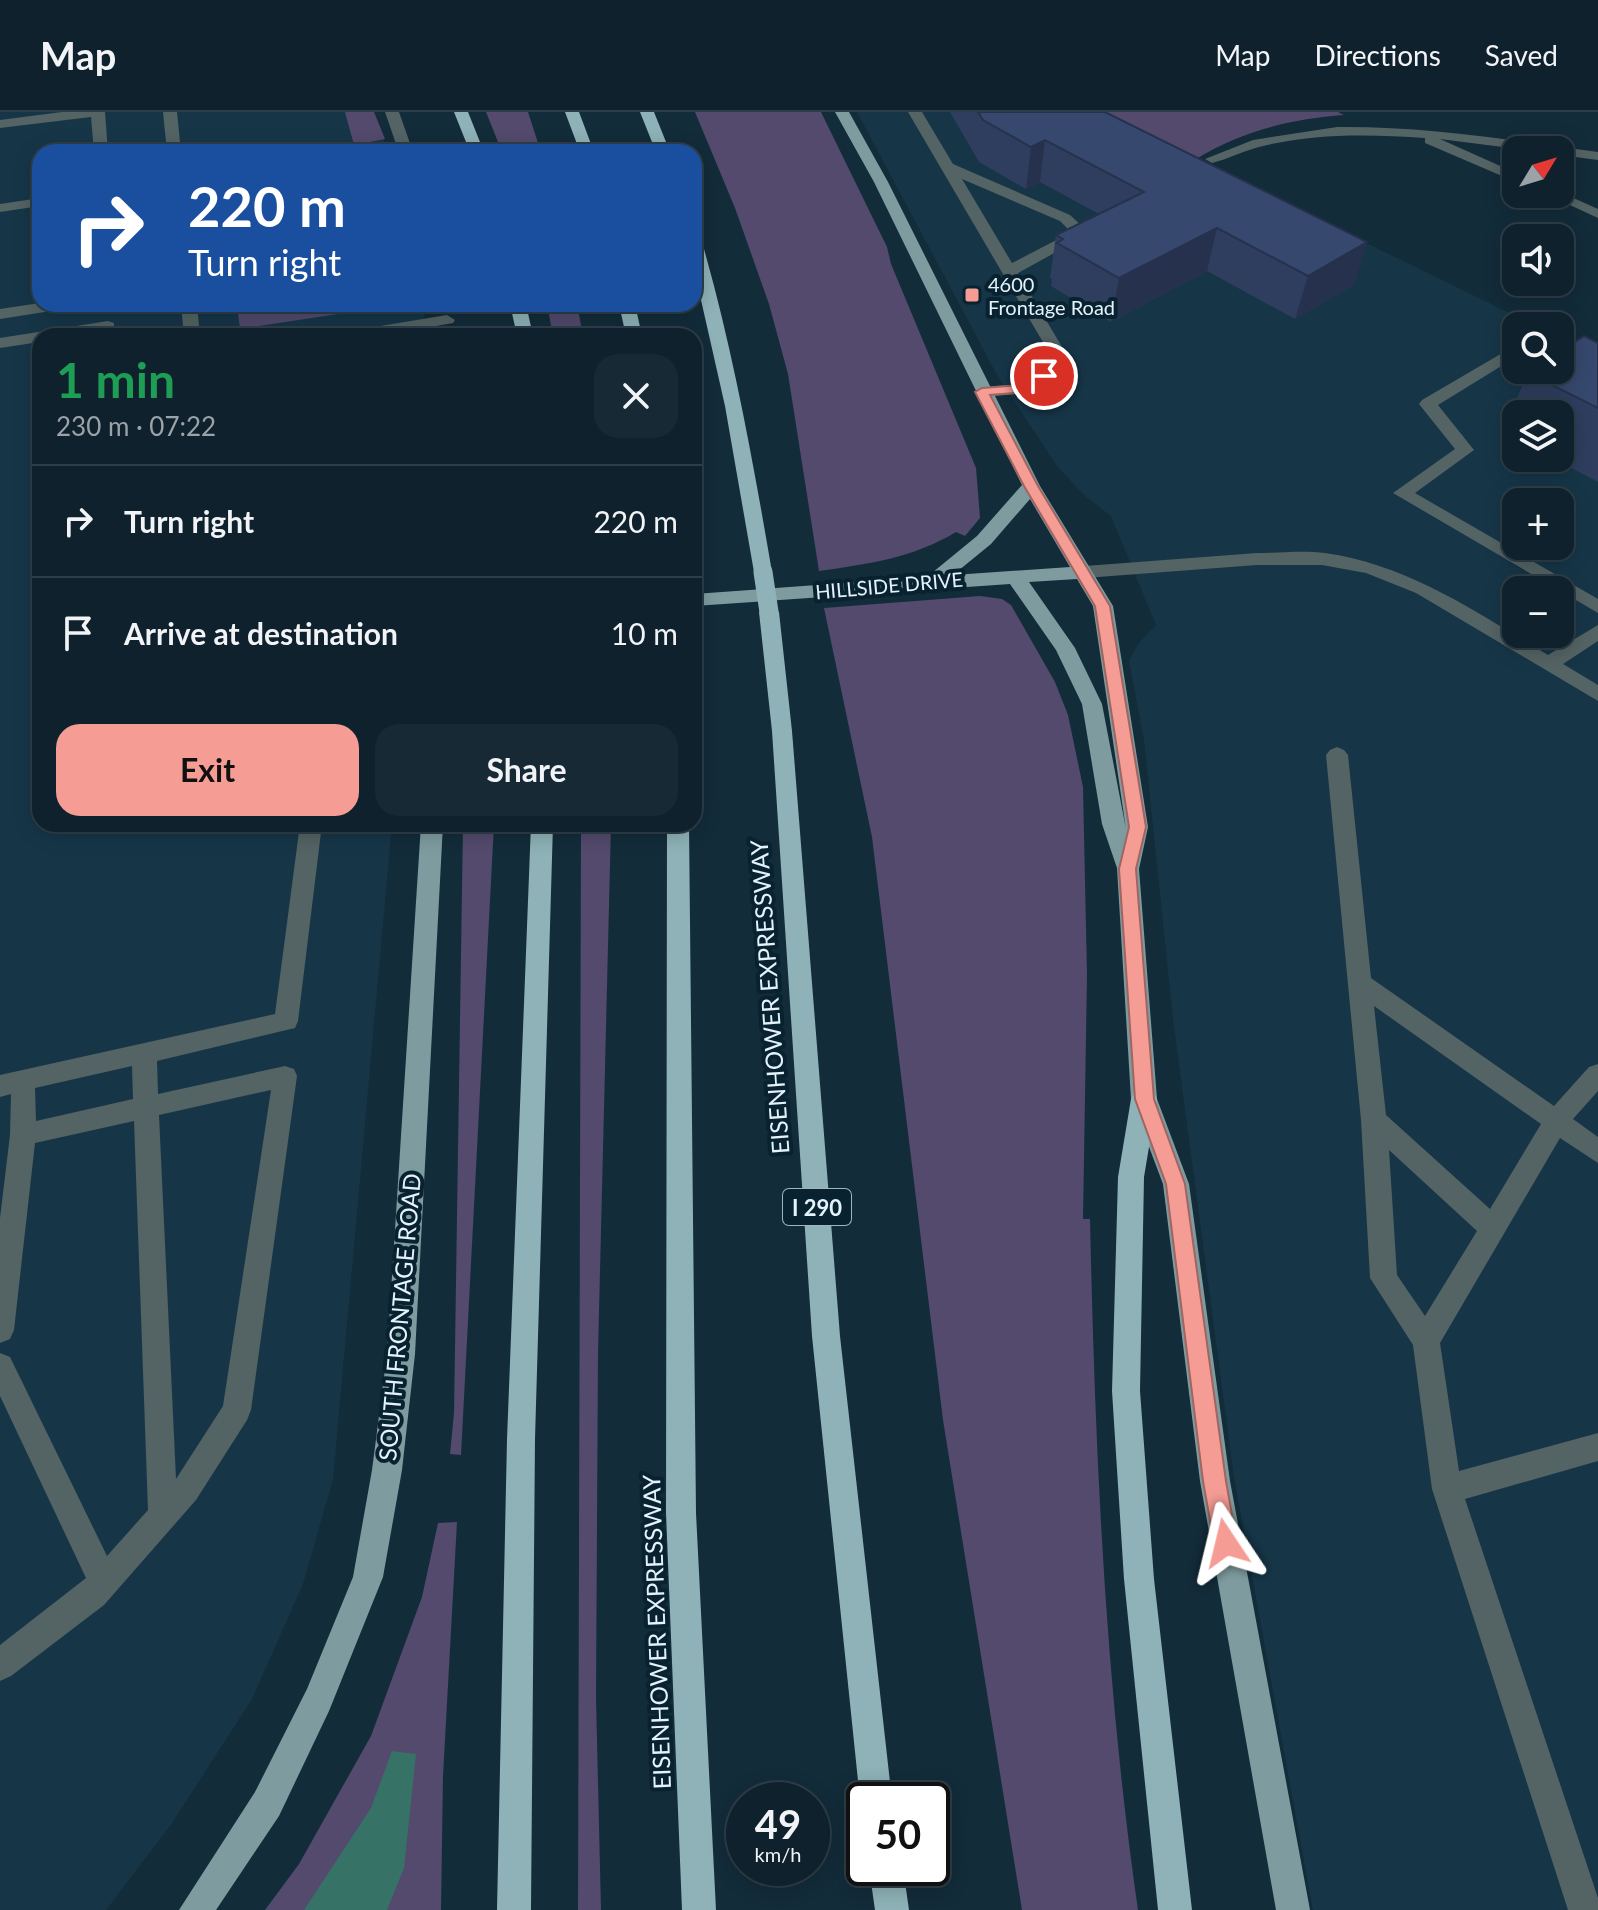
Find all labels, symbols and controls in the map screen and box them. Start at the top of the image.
text: Map [40,32,116,78]
text: Map [1215,38,1270,72]
text: Directions [1314,38,1441,72]
text: Saved [1485,38,1558,72]
north arrow [1502,136,1574,208]
map controls [1502,136,1574,648]
text: 220 m [188,172,346,239]
icon: right [56,176,160,280]
button: sound [1502,224,1574,296]
text: Turn right [188,240,341,284]
place label: 4600 Frontage Road [988,272,1115,319]
marker: 4600 Frontage Road [963,286,981,304]
button: search [1502,312,1574,384]
pin [1010,342,1078,410]
text: 1 min [56,351,175,408]
button: close [594,354,678,438]
icon: arrive [1022,354,1066,398]
button: layers [1502,400,1574,472]
text: 230 m · 07:22 [56,410,216,442]
button: + [1502,488,1574,560]
icon: right [56,499,100,543]
text: Turn right [124,503,254,539]
text: 220 m [593,503,678,539]
street label: HILLSIDE DRIVE [814,567,964,603]
button: − [1502,576,1574,648]
icon: arrive [56,611,100,655]
text: Arrive at destination [124,615,398,651]
text: 10 m [611,615,678,651]
button: Exit [56,724,359,816]
button: Share [375,724,678,816]
street label: EISENHOWER EXPRESSWAY [744,839,794,1155]
street label: SOUTH FRONTAGE ROAD [372,1172,426,1462]
road number: I 290 [783,1189,851,1225]
street label: EISENHOWER EXPRESSWAY [636,1474,676,1790]
position arrow [1184,1501,1268,1585]
speed limit sign: 50 [846,1782,950,1886]
text: 49 [755,1800,801,1848]
text: km/h [755,1842,801,1866]

